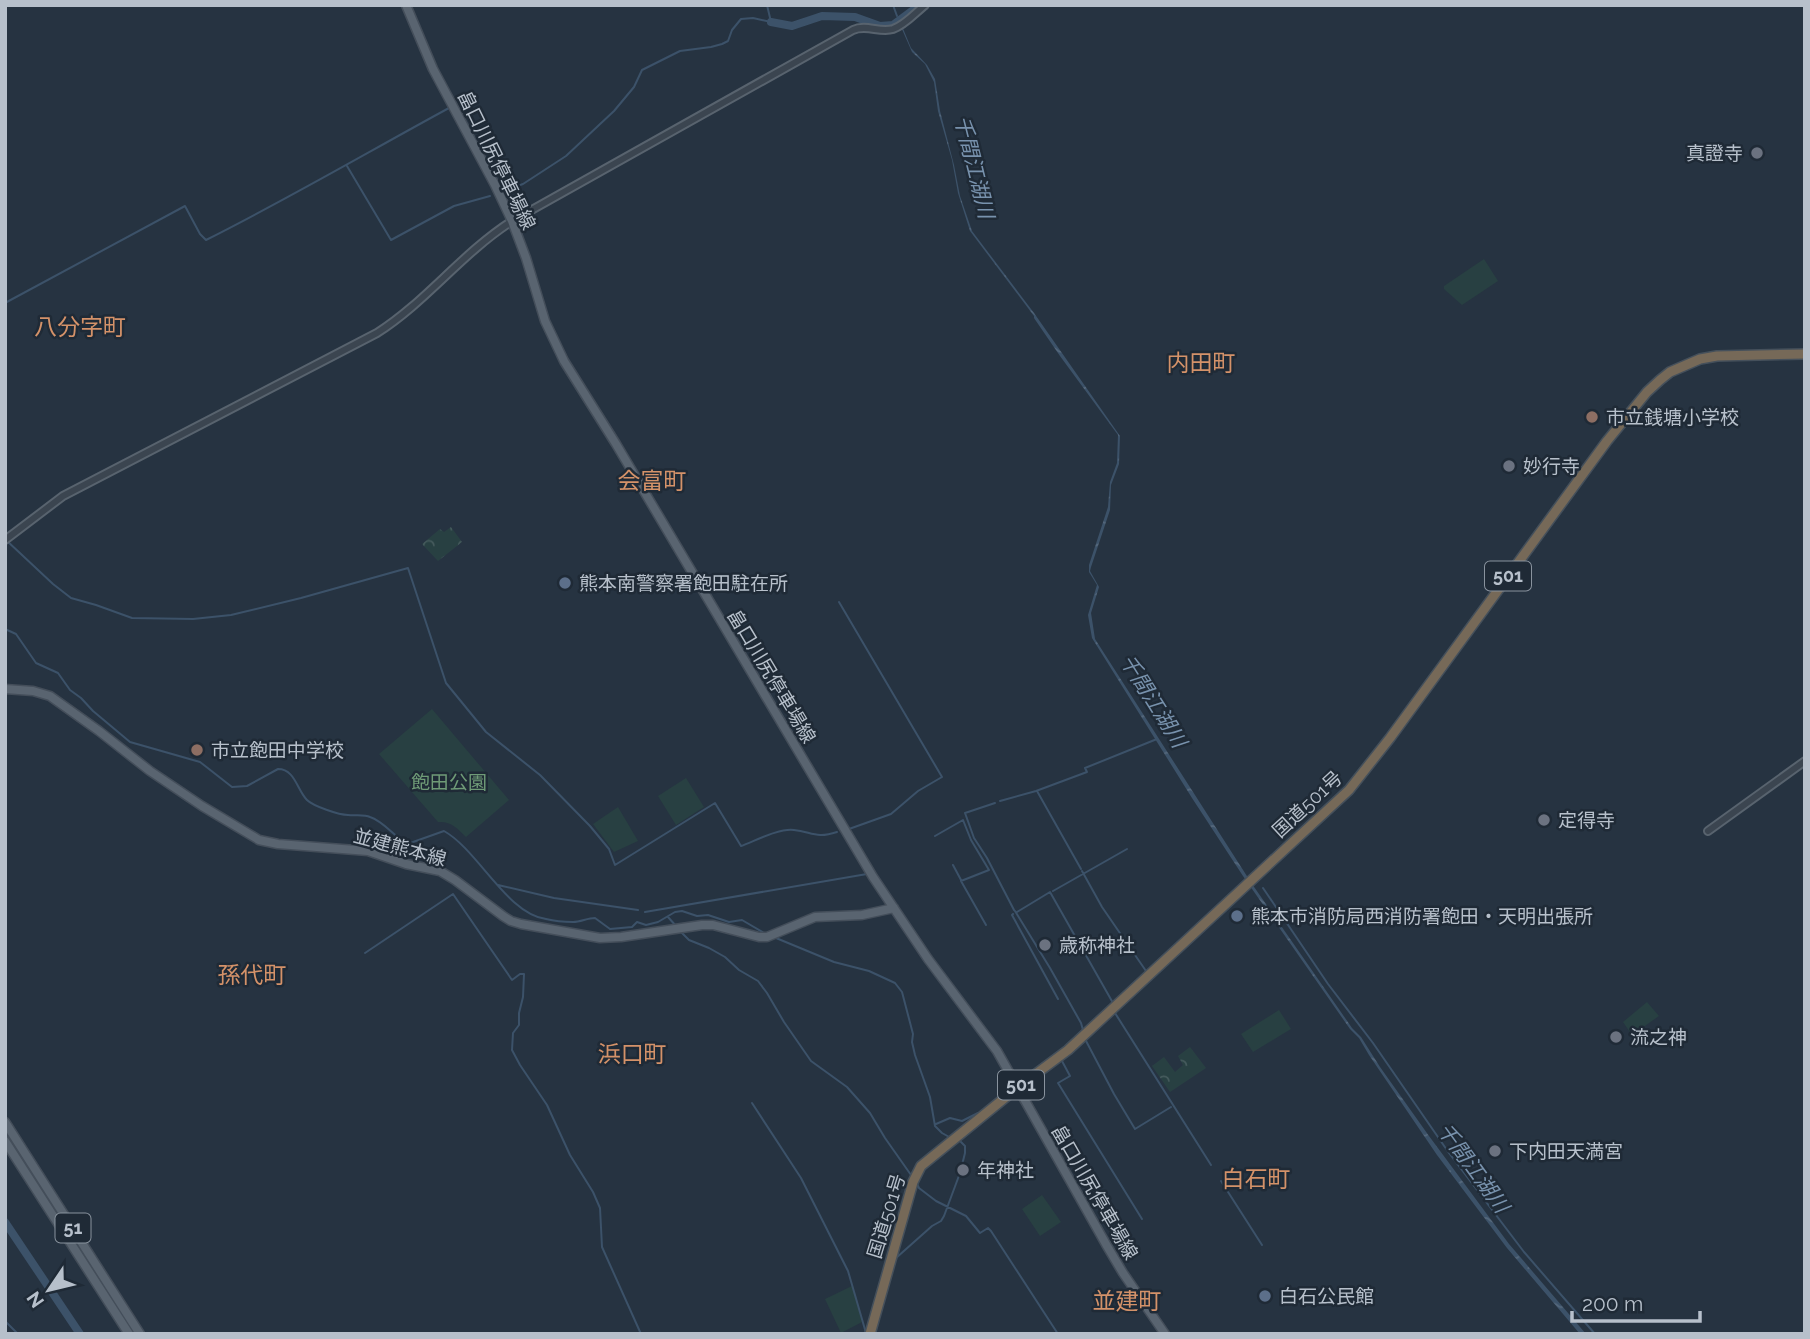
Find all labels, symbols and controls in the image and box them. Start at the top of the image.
street label: 畠口川尻停車場線 [454,87,540,233]
water label: 千間江湖川 [950,113,1000,223]
place label: 真證寺 [1686,142,1743,164]
marker: 真證寺 [1749,145,1765,161]
district label: 八分字町 [34,313,126,340]
district label: 内田町 [1167,349,1236,376]
place label: 市立銭塘小学校 [1606,406,1739,428]
marker: 市立銭塘小学校 [1584,409,1600,425]
place label: 妙行寺 [1523,455,1580,477]
marker: 妙行寺 [1501,458,1517,474]
district label: 会富町 [618,467,687,494]
road number: 501 [1485,562,1531,590]
place label: 熊本南警察署飽田駐在所 [579,572,788,594]
marker: 熊本南警察署飽田駐在所 [557,575,573,591]
street label: 畠口川尻停車場線 [723,605,821,747]
water label: 千間江湖川 [1115,650,1193,754]
place label: 市立飽田中学校 [211,739,344,761]
marker: 市立飽田中学校 [189,742,205,758]
street label: 国道501号 [1268,766,1346,842]
park label: 飽田公園 [411,771,487,793]
place label: 定得寺 [1558,809,1615,831]
marker: 定得寺 [1536,812,1552,828]
street label: 並建熊本線 [351,824,449,870]
place label: 熊本市消防局西消防署飽田・天明出張所 [1251,905,1593,927]
marker: 熊本市消防局西消防署飽田・天明出張所 [1229,908,1245,924]
place label: 歳称神社 [1059,934,1135,956]
marker: 歳称神社 [1037,937,1053,953]
district label: 孫代町 [218,961,287,988]
place label: 流之神 [1630,1026,1687,1048]
marker: 流之神 [1608,1029,1624,1045]
district label: 浜口町 [598,1040,667,1067]
road number: 501 [998,1070,1044,1100]
water label: 千間江湖川 [1432,1118,1516,1219]
street label: 畠口川尻停車場線 [1047,1121,1143,1263]
place label: 下内田天満宮 [1509,1140,1623,1162]
marker: 下内田天満宮 [1487,1143,1503,1159]
place label: 年神社 [977,1159,1034,1181]
marker: 年神社 [955,1162,971,1178]
district label: 白石町 [1222,1165,1291,1192]
street label: 国道501号 [863,1171,909,1261]
road number: 51 [56,1213,90,1242]
north arrow [14,1255,84,1325]
scale bar [1572,1280,1700,1324]
place label: 白石公民館 [1279,1285,1374,1307]
district label: 並建町 [1093,1287,1162,1314]
text: N [22,1288,48,1312]
marker: 白石公民館 [1257,1288,1273,1304]
text: 200 m [1582,1291,1643,1316]

